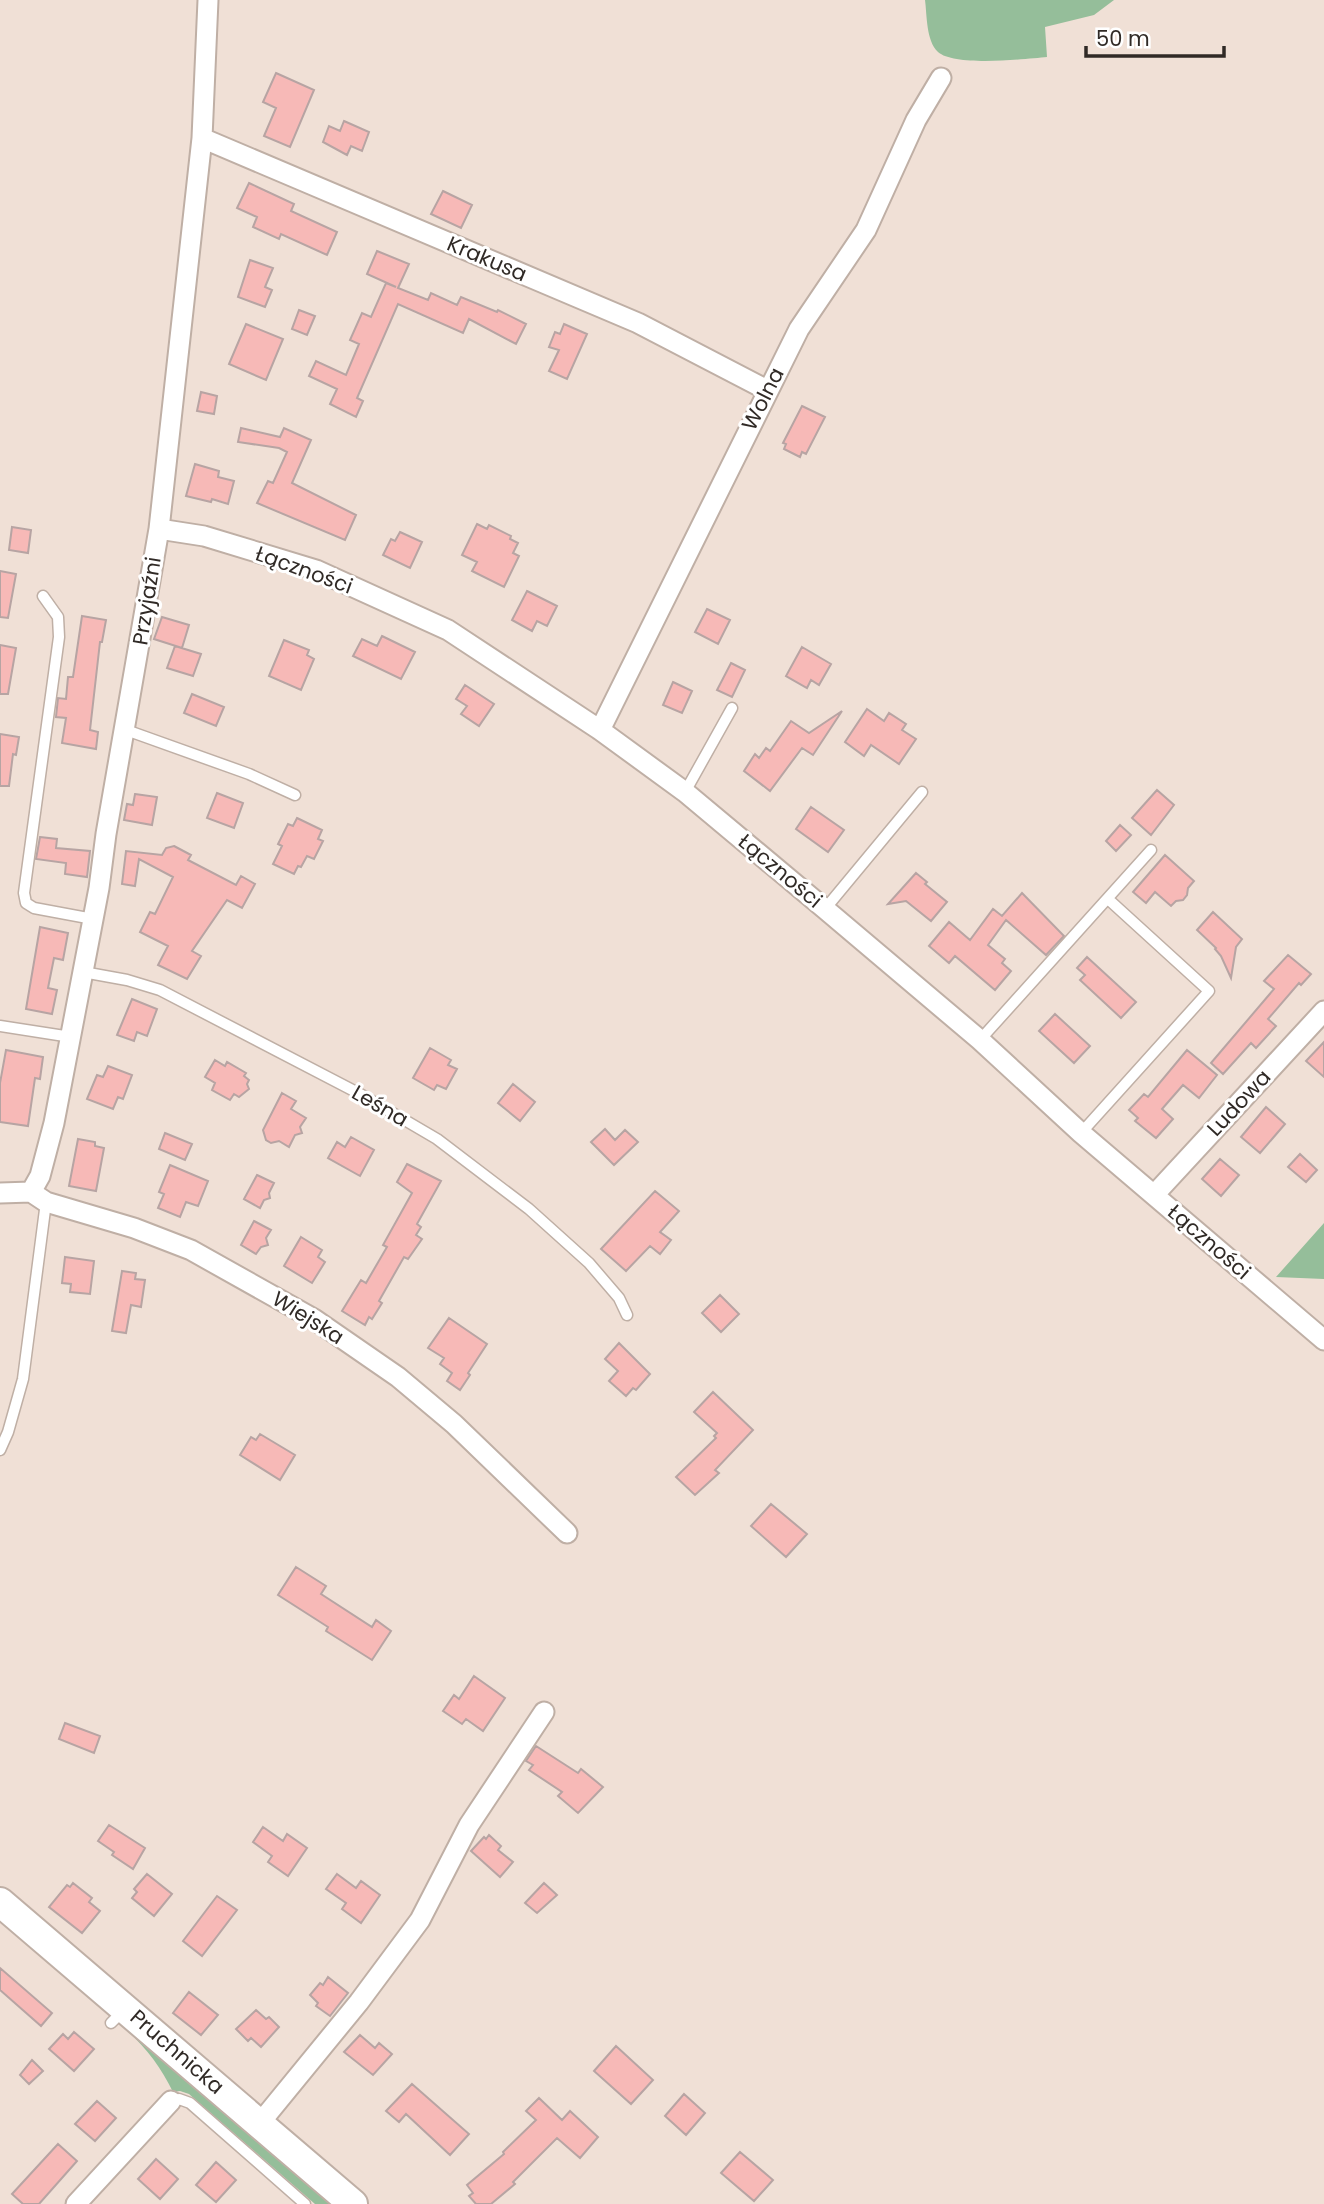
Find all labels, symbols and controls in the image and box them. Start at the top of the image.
scale bar [1086,14,1224,58]
text: 50 m [1096,24,1150,53]
street label: Krakusa [443,229,532,288]
street label: Wolna [734,362,791,435]
street label: Łączności [252,539,357,601]
street label: Przyjaźni [125,555,168,647]
street label: Łączności [732,827,828,914]
street label: Ludowa [1200,1063,1277,1142]
street label: Leśna [347,1078,414,1133]
street label: Łączności [1162,1197,1257,1286]
street label: Wiejska [267,1284,350,1351]
street label: Pruchnicka [124,2003,231,2101]

